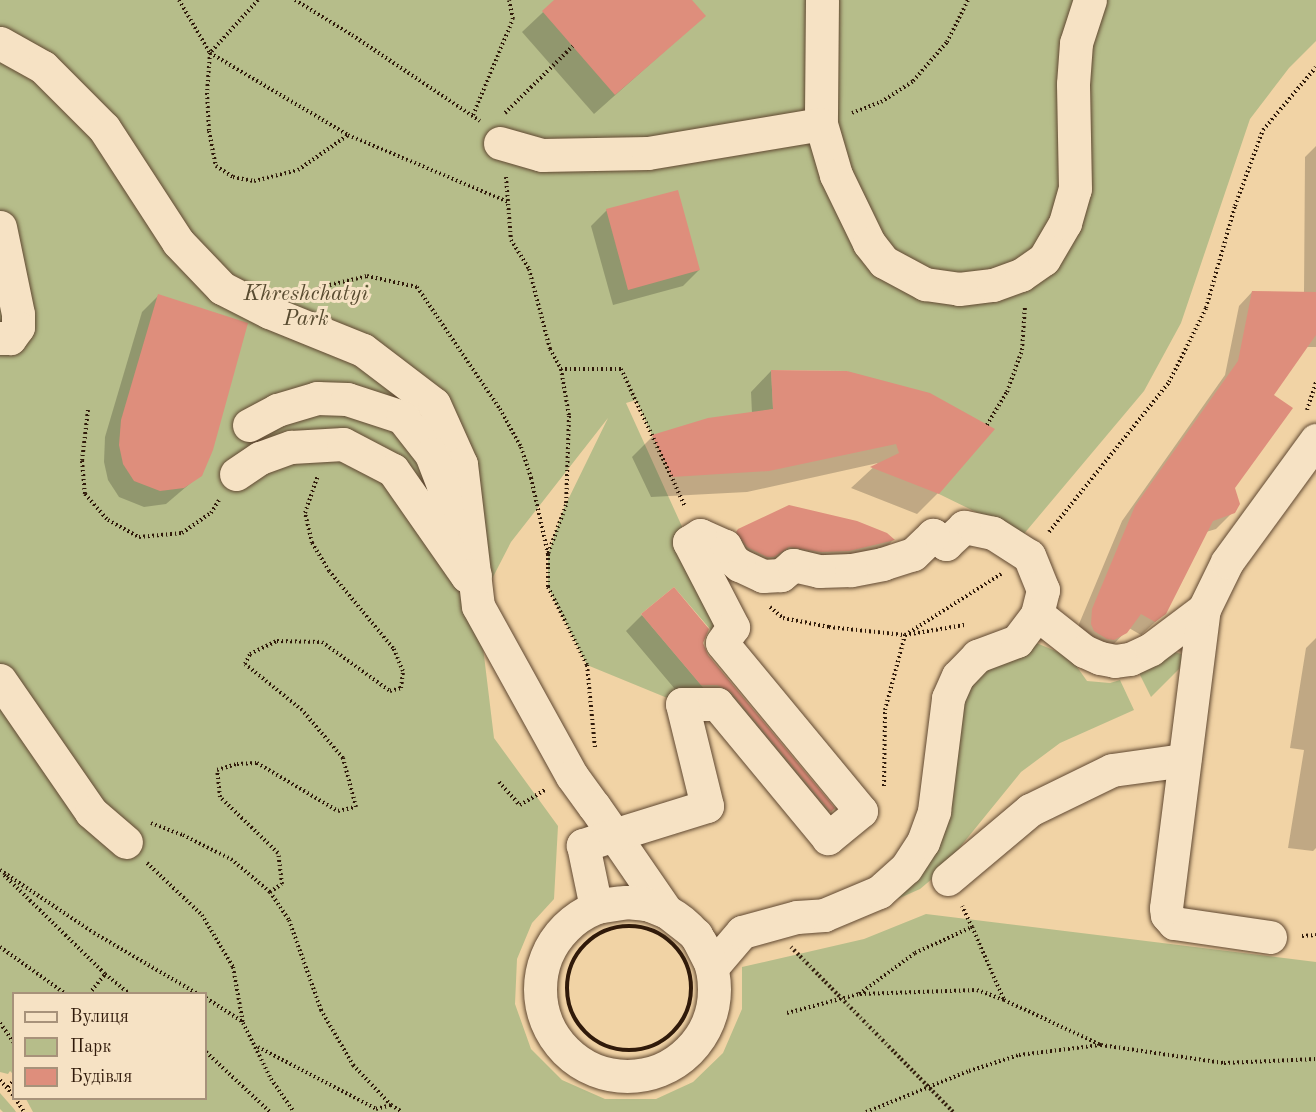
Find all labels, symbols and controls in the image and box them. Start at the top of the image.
park label: Khreshchatyi Park [244,281,368,332]
legend [12,992,207,1100]
text: Вулиця [70,1008,129,1026]
text: Парк [70,1038,111,1056]
text: Будівля [70,1068,132,1086]

